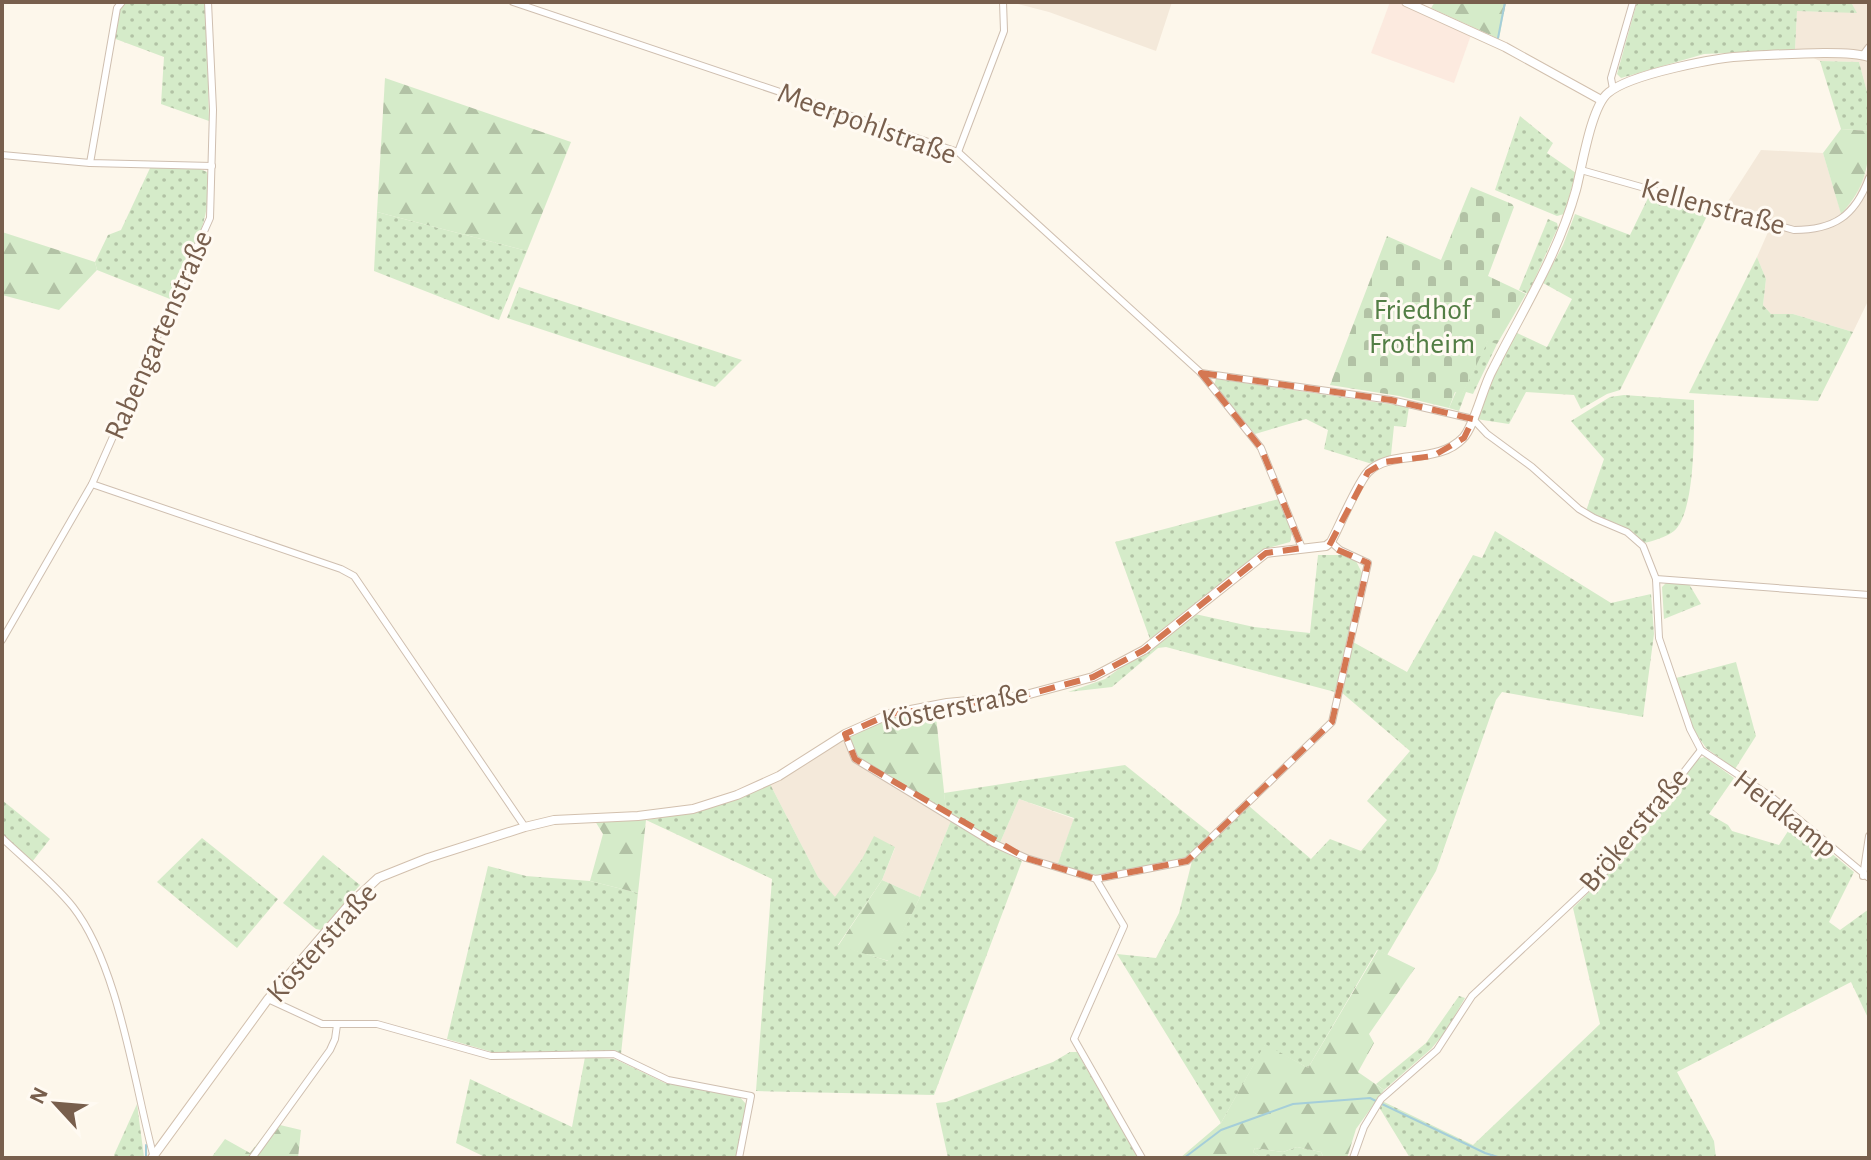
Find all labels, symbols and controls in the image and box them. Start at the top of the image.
street label: Meerpohlstraße [774,78,960,170]
street label: Kellenstraße [1638,173,1788,241]
street label: Rabengartenstraße [100,226,218,444]
park label: Friedhof Frotheim [1369,295,1475,359]
street label: Kösterstraße [879,678,1031,736]
street label: Brökerstraße [1574,762,1694,898]
street label: Heidkamp [1728,764,1842,864]
street label: Kösterstraße [261,878,383,1008]
north arrow [16,1064,96,1144]
text: N [26,1084,52,1107]

